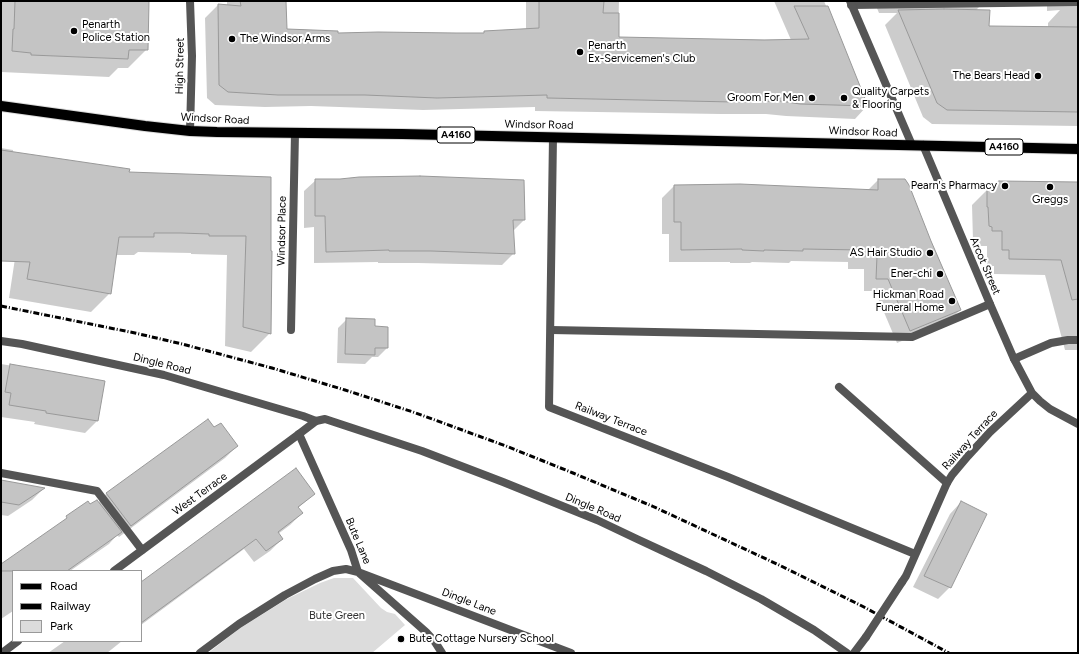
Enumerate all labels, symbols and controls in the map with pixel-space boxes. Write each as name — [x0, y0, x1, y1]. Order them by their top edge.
place label: Penarth Police Station — [82, 18, 150, 44]
marker: Penarth Police Station — [69, 26, 79, 36]
place label: The Windsor Arms — [240, 32, 330, 46]
marker: The Windsor Arms — [227, 34, 237, 44]
street label: High Street — [173, 37, 187, 95]
place label: Penarth Ex-Servicemen's Club — [588, 39, 696, 65]
marker: Penarth Ex-Servicemen's Club — [575, 47, 585, 57]
place label: The Bears Head — [953, 69, 1030, 83]
marker: The Bears Head — [1033, 71, 1043, 81]
place label: Quality Carpets & Flooring — [852, 85, 929, 111]
place label: Groom For Men — [727, 91, 804, 105]
marker: Groom For Men — [807, 93, 817, 103]
marker: Quality Carpets & Flooring — [839, 93, 849, 103]
street label: Windsor Road — [180, 111, 250, 127]
street label: Windsor Road — [504, 118, 574, 132]
street label: Windsor Road — [828, 124, 898, 140]
road number: A4160 — [437, 127, 475, 143]
road number: A4160 — [985, 139, 1023, 155]
place label: Pearn's Pharmacy — [911, 179, 997, 193]
marker: Pearn's Pharmacy — [1000, 181, 1010, 191]
marker: Greggs — [1045, 182, 1055, 192]
place label: Greggs — [1032, 193, 1068, 207]
street label: Windsor Place — [275, 196, 289, 266]
street label: Arcot Street — [967, 235, 1003, 297]
place label: AS Hair Studio — [850, 246, 922, 260]
marker: AS Hair Studio — [925, 248, 935, 258]
place label: Ener-chi — [890, 267, 932, 281]
marker: Ener-chi — [935, 269, 945, 279]
place label: Hickman Road Funeral Home — [873, 288, 944, 314]
marker: Hickman Road Funeral Home — [947, 296, 957, 306]
street label: Dingle Road — [132, 350, 192, 378]
street label: Railway Terrace — [573, 399, 649, 439]
street label: Railway Terrace — [940, 407, 1000, 473]
street label: West Terrace — [170, 470, 230, 518]
street label: Dingle Road — [563, 490, 623, 526]
street label: Bute Lane — [342, 516, 374, 566]
legend — [12, 570, 142, 642]
text: Road — [50, 579, 78, 593]
street label: Dingle Lane — [440, 586, 498, 618]
text: Railway — [50, 599, 91, 613]
park label: Bute Green — [309, 609, 365, 623]
text: Park — [50, 619, 73, 633]
place label: Bute Cottage Nursery School — [409, 632, 554, 646]
marker: Bute Cottage Nursery School — [396, 634, 406, 644]

